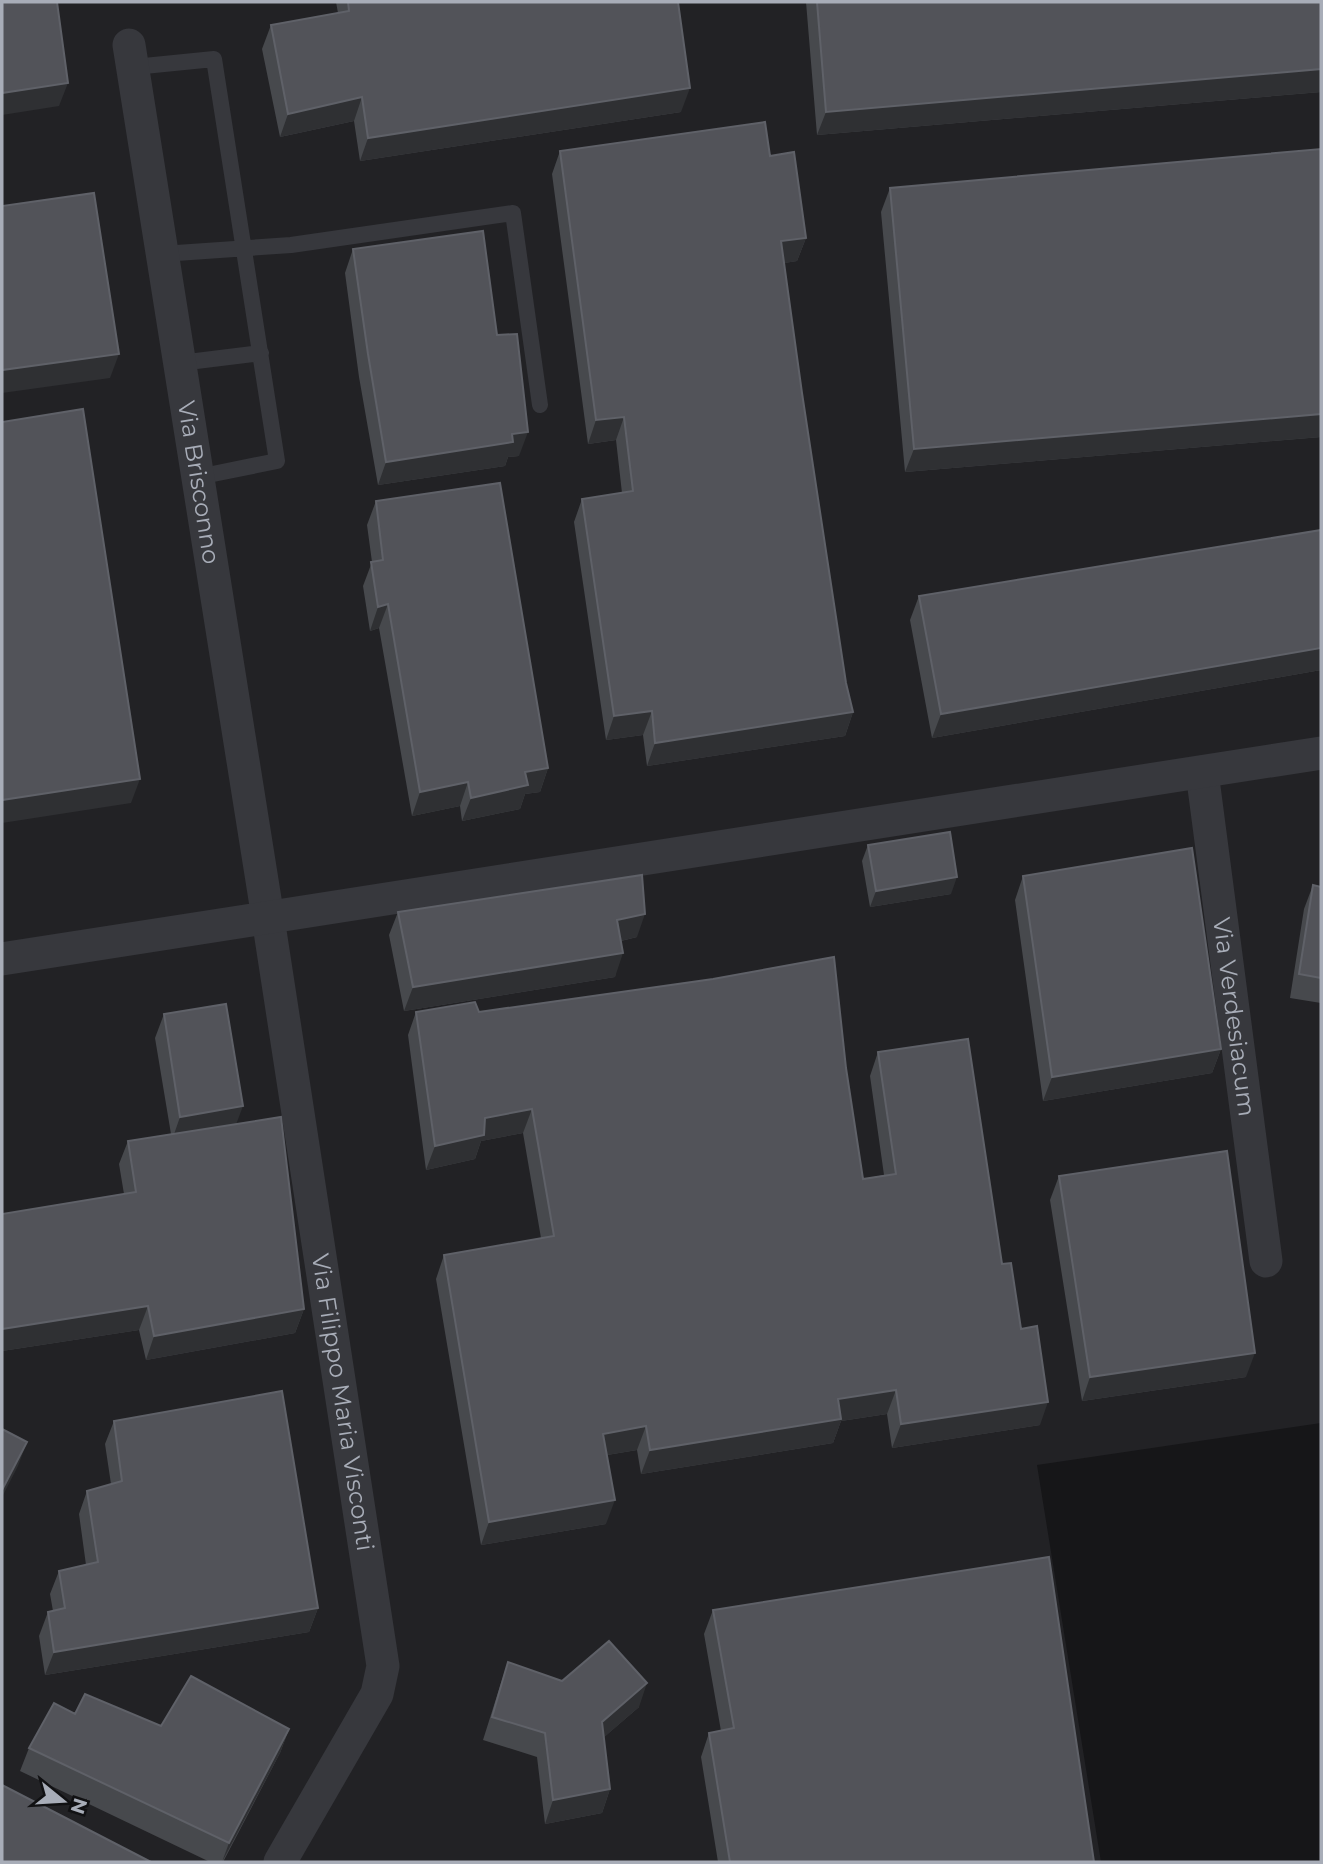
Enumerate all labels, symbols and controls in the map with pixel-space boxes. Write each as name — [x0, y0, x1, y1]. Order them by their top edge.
street label: Via Brisconno — [172, 399, 226, 566]
street label: Via Verdesiacum — [1207, 915, 1262, 1118]
street label: Via Filippo Maria Visconti — [306, 1251, 380, 1553]
north arrow — [28, 1766, 98, 1836]
text: N — [65, 1795, 92, 1817]

